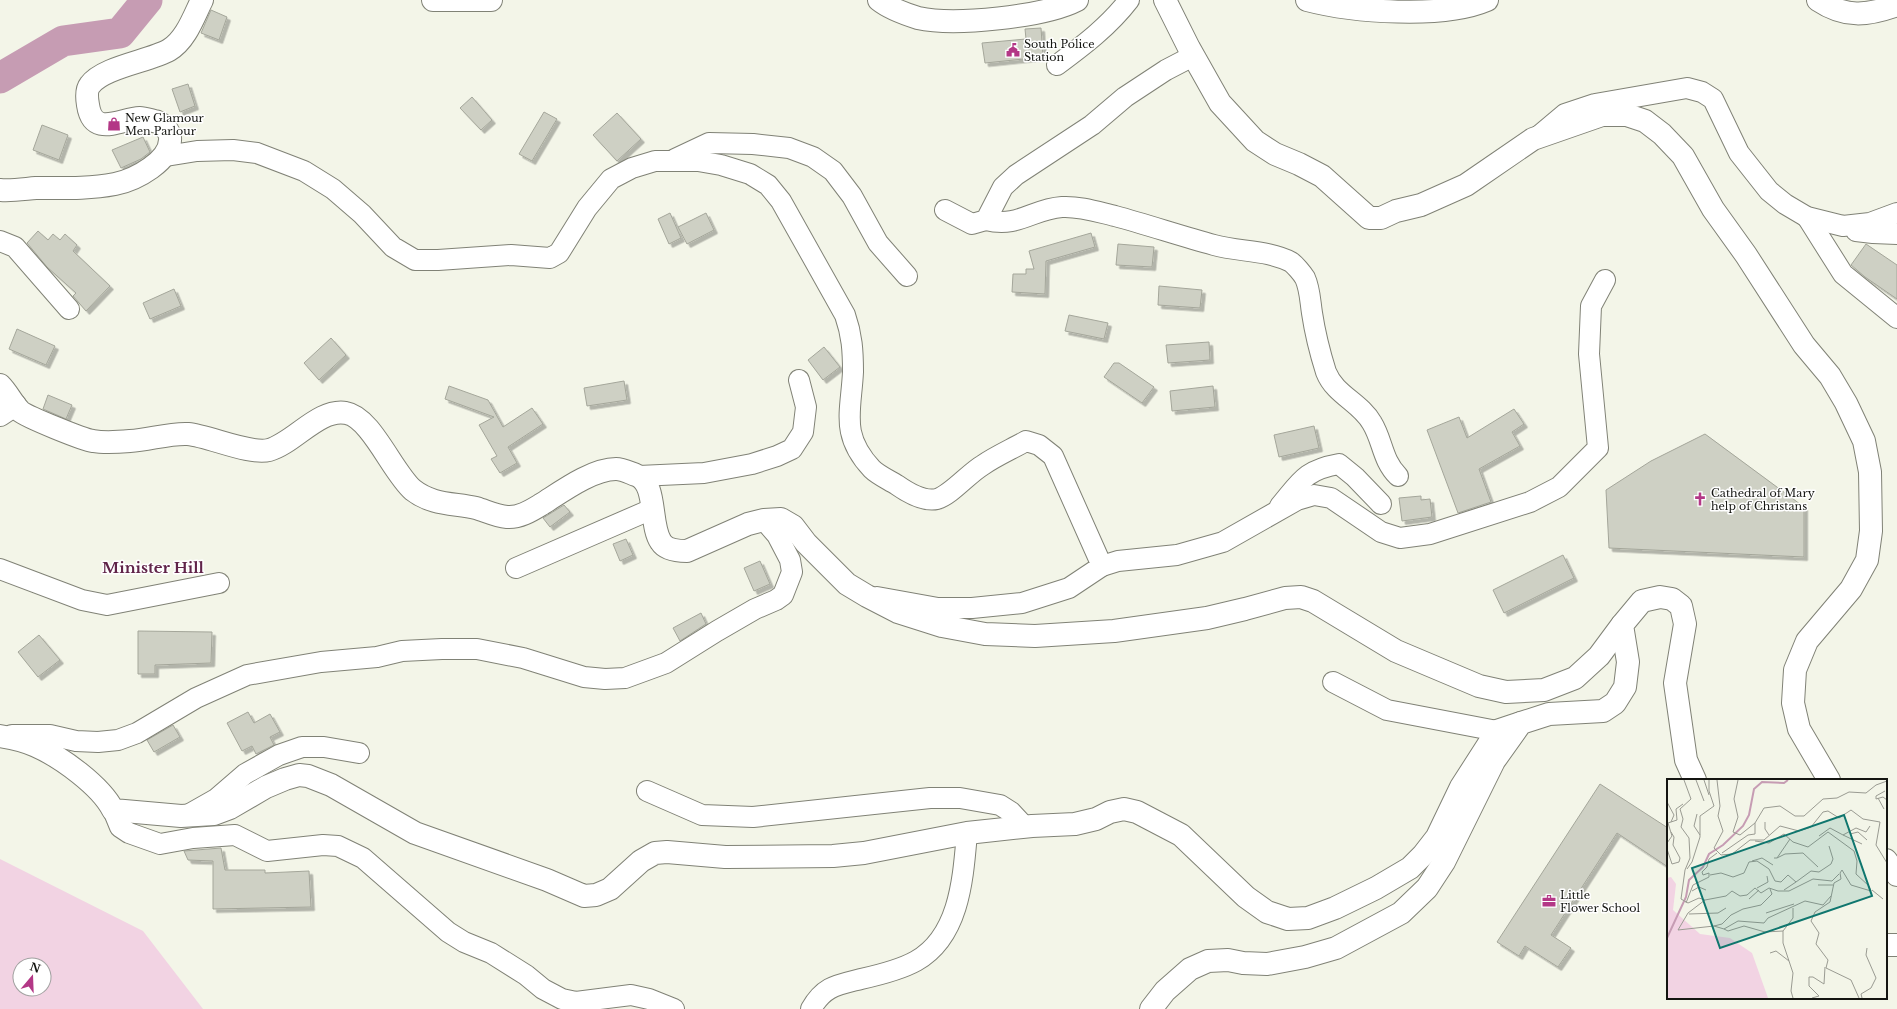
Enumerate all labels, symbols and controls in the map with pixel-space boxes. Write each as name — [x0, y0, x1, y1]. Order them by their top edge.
place label: South Police Station — [1024, 37, 1095, 64]
public building icon: South Police Station — [1005, 42, 1021, 58]
place label: New Glamour Men Parlour — [125, 111, 205, 138]
shop icon: New Glamour Men Parlour — [106, 116, 122, 132]
place label: Cathedral of Mary help of Christans — [1711, 486, 1815, 513]
church icon: Cathedral of Mary help of Christans — [1692, 491, 1708, 507]
district label: Minister Hill — [102, 558, 205, 577]
inset map — [1667, 779, 1887, 999]
place label: Little Flower School — [1560, 888, 1640, 915]
office icon: Little Flower School — [1541, 893, 1557, 909]
north arrow — [12, 957, 52, 997]
text: N — [28, 959, 43, 976]

